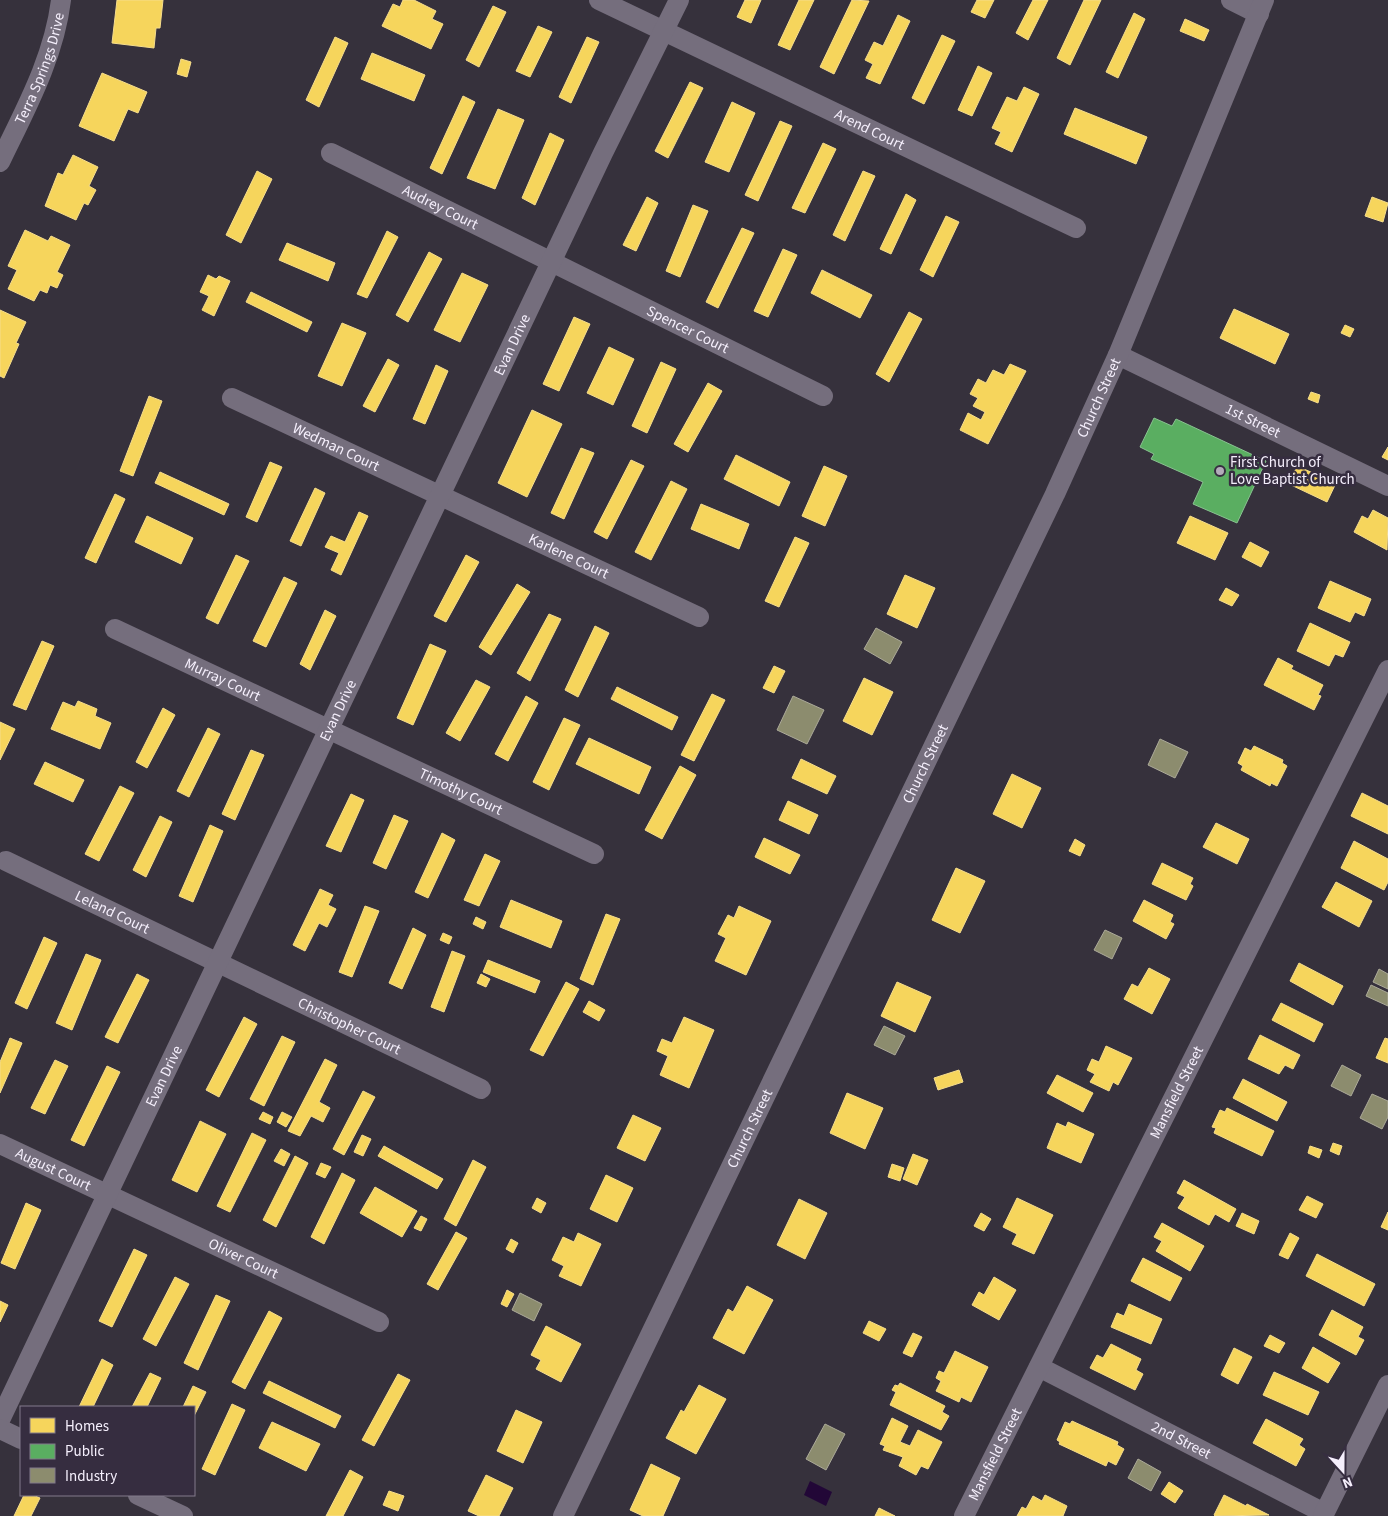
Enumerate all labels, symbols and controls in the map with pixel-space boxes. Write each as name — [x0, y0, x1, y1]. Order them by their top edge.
street label: Terra Springs Drive — [10, 11, 70, 128]
street label: Arend Court — [831, 104, 908, 156]
street label: Audrey Court — [399, 180, 482, 235]
street label: Spencer Court — [643, 300, 732, 359]
street label: Evan Drive — [489, 311, 536, 379]
street label: Church Street — [1072, 355, 1126, 441]
street label: 1st Street — [1222, 399, 1284, 443]
street label: Wedman Court — [289, 418, 383, 477]
place label: First Church of Love Baptist Church — [1230, 452, 1355, 490]
marker: First Church of Love Baptist Church — [1214, 465, 1226, 477]
street label: Karlene Court — [525, 529, 612, 584]
street label: Murray Court — [181, 653, 264, 707]
street label: Evan Drive — [315, 676, 362, 745]
street label: Church Street — [898, 721, 954, 807]
street label: Timothy Court — [415, 763, 506, 821]
street label: Leland Court — [71, 886, 153, 939]
street label: Christopher Court — [294, 993, 404, 1060]
street label: Evan Drive — [141, 1042, 188, 1110]
street label: Mansfield Street — [1145, 1042, 1209, 1142]
street label: Church Street — [722, 1086, 778, 1172]
street label: August Court — [12, 1143, 94, 1196]
street label: Oliver Court — [205, 1233, 282, 1284]
street label: Mansfield Street — [963, 1405, 1027, 1505]
legend — [20, 1406, 195, 1496]
text: Homes — [65, 1416, 109, 1437]
street label: 2nd Street — [1148, 1416, 1215, 1464]
text: Public — [65, 1441, 104, 1462]
north arrow — [1318, 1446, 1368, 1496]
text: Industry — [65, 1466, 117, 1487]
text: N — [1339, 1471, 1355, 1493]

